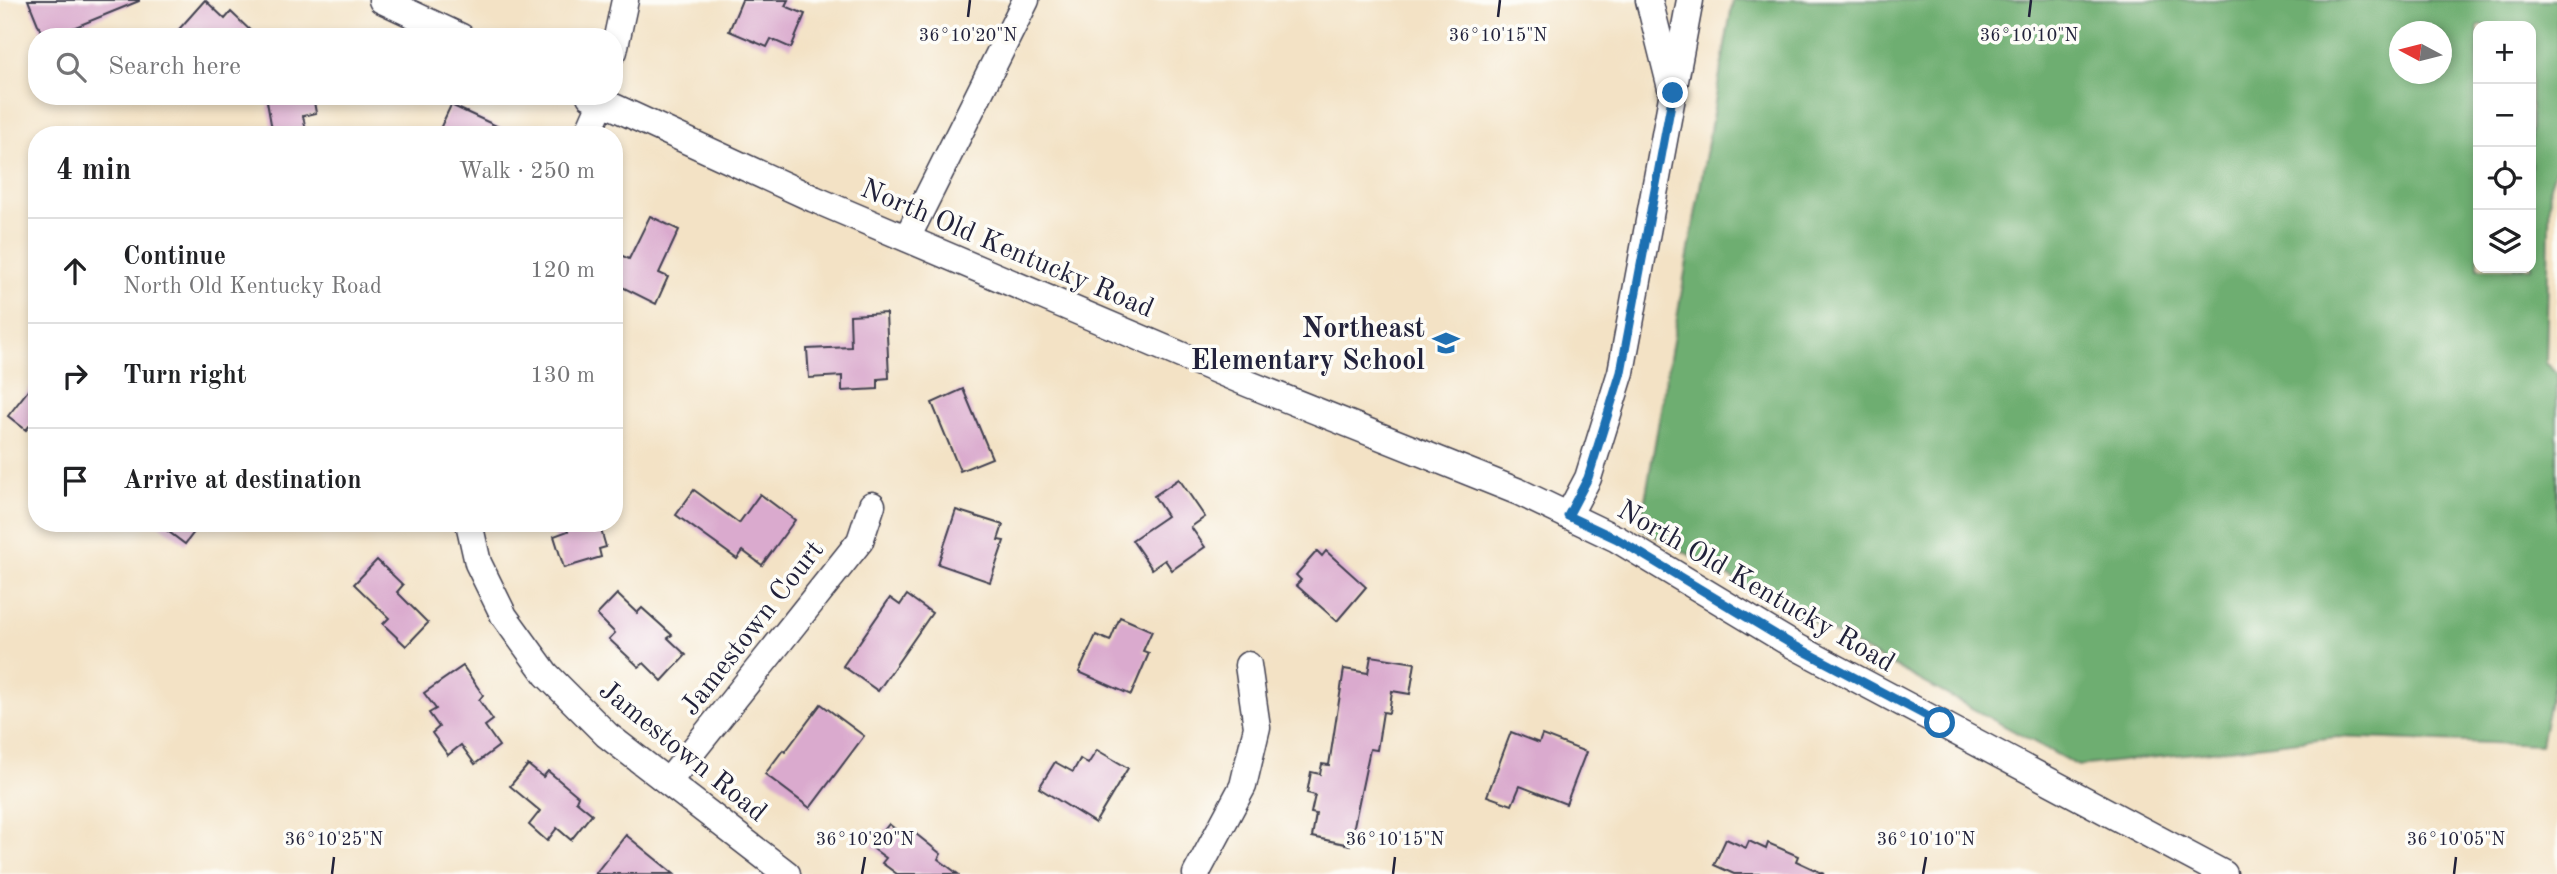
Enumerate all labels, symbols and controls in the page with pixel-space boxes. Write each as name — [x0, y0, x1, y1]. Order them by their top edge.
north arrow — [2389, 21, 2452, 84]
map controls — [2473, 21, 2536, 273]
button: + — [2473, 21, 2536, 84]
text: 36°10'20"N — [919, 27, 1017, 45]
text: 36°10'15"N — [1449, 27, 1547, 45]
text: 36°10'10"N — [1980, 27, 2078, 45]
search box — [28, 28, 623, 105]
icon: search — [52, 48, 90, 86]
text: Search here — [108, 54, 241, 80]
route end — [1657, 77, 1688, 108]
button: − — [2473, 84, 2536, 147]
button: locate — [2473, 147, 2536, 210]
text: 4 min — [56, 156, 131, 186]
text: Walk · 250 m — [459, 160, 595, 183]
street label: North Old Kentucky Road — [856, 175, 1157, 324]
button: layers — [2473, 210, 2536, 273]
text: Continue — [123, 244, 226, 270]
icon: ahead — [56, 252, 94, 290]
text: 120 m — [530, 259, 595, 282]
text: North Old Kentucky Road — [123, 275, 382, 298]
place label: Northeast Elementary School — [1191, 316, 1425, 376]
school or university icon: Northeast Elementary School — [1431, 328, 1461, 358]
icon: right — [56, 357, 94, 395]
text: Turn right — [123, 363, 246, 389]
text: 130 m — [530, 364, 595, 387]
icon: arrive — [56, 462, 94, 500]
text: Arrive at destination — [123, 468, 362, 494]
street label: North Old Kentucky Road — [1612, 497, 1899, 679]
street label: Jamestown Court — [677, 536, 830, 721]
street label: Jamestown Road — [593, 676, 771, 828]
route start — [1924, 707, 1955, 738]
text: 36°10'25"N — [285, 831, 383, 849]
text: 36°10'20"N — [816, 831, 914, 849]
text: 36°10'15"N — [1346, 831, 1444, 849]
text: 36°10'10"N — [1877, 831, 1975, 849]
text: 36°10'05"N — [2407, 831, 2505, 849]

